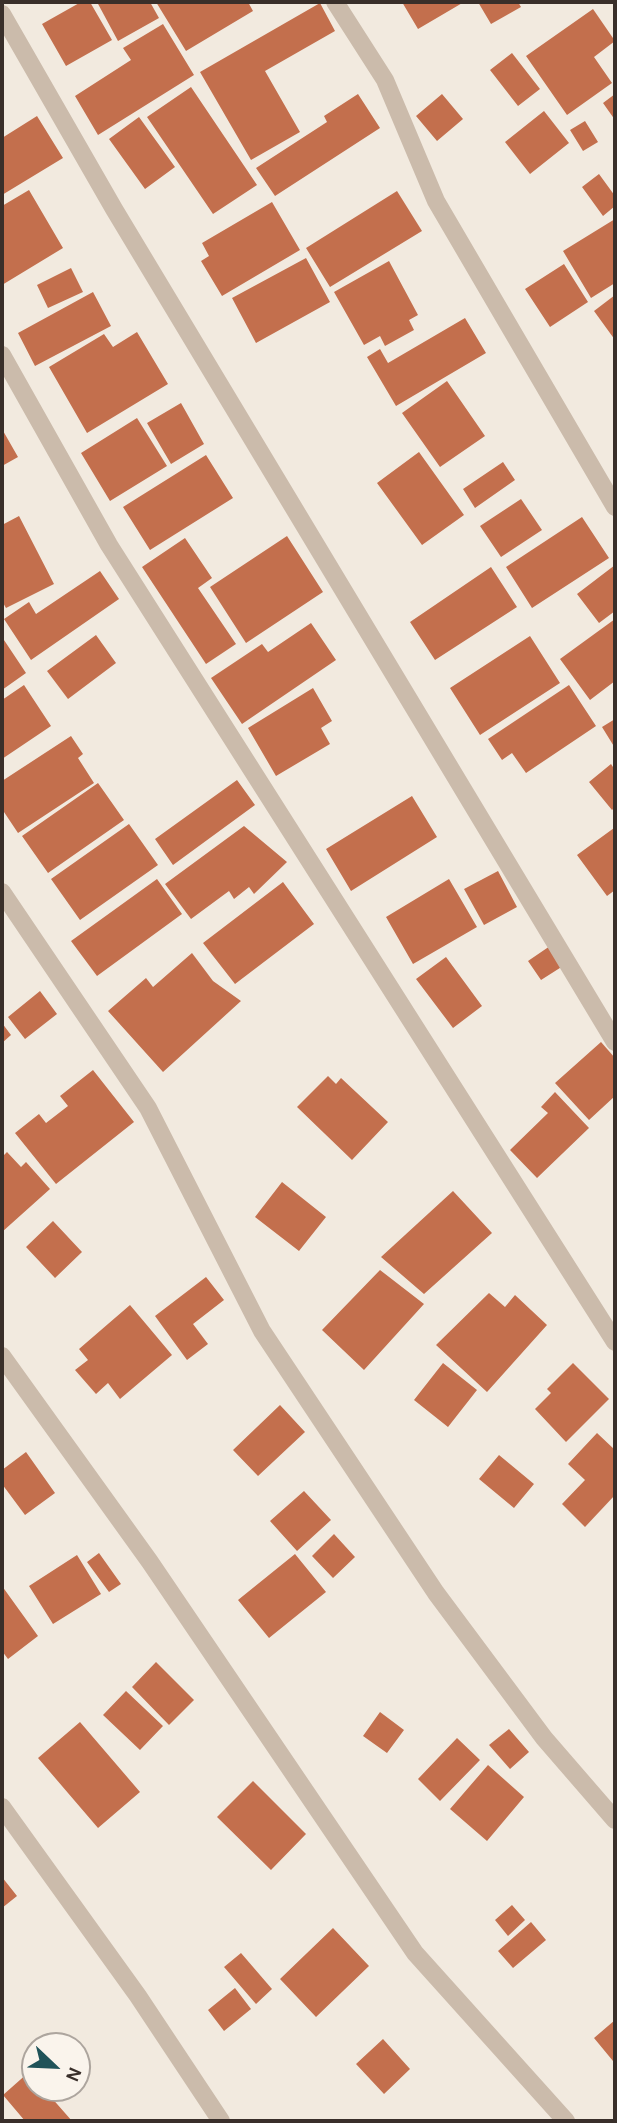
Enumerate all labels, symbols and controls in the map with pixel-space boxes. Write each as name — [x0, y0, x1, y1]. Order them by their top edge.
north arrow — [21, 2032, 91, 2102]
text: N — [61, 2064, 86, 2085]

